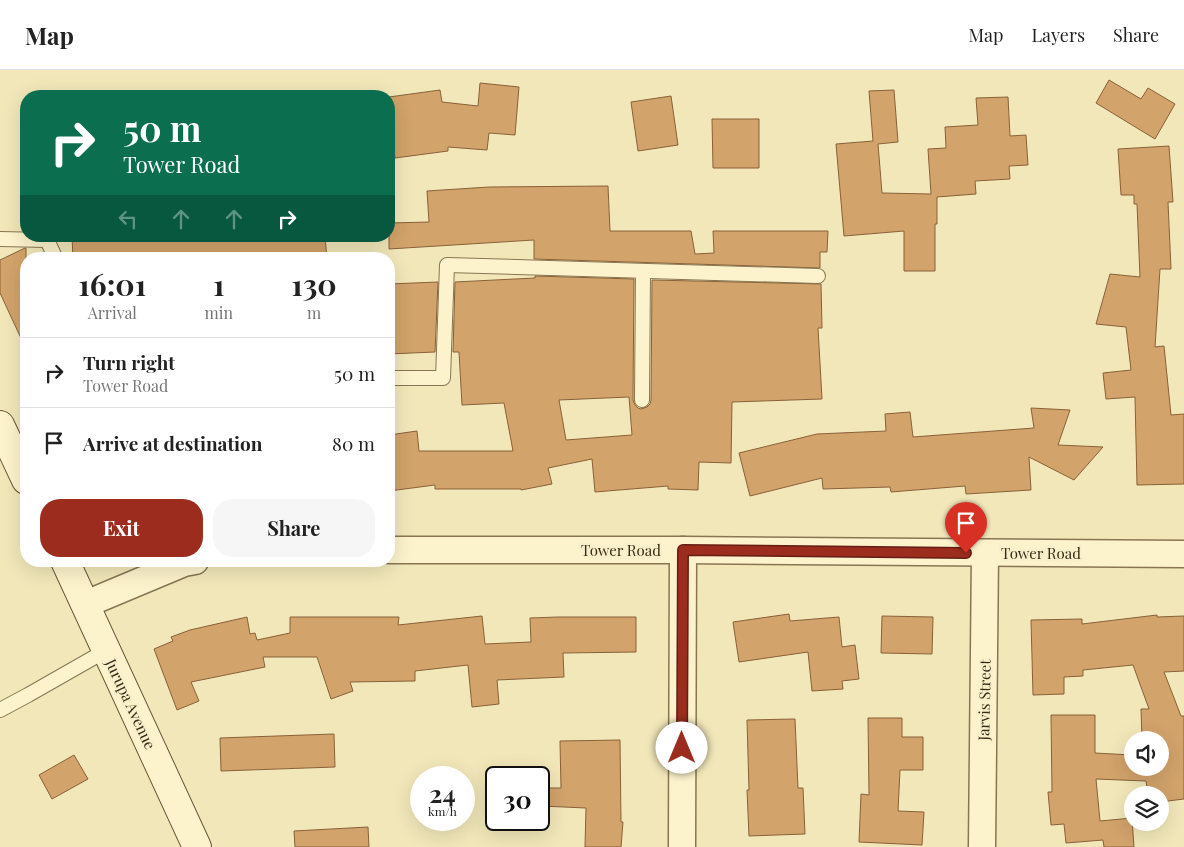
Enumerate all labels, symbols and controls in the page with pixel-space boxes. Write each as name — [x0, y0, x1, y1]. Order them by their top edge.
text: Map — [25, 19, 74, 51]
text: Map — [968, 23, 1003, 47]
text: Layers — [1031, 23, 1085, 47]
text: Share — [1113, 23, 1159, 47]
text: 50 m — [123, 104, 201, 151]
icon: right — [40, 110, 105, 175]
text: Tower Road — [123, 149, 240, 179]
icon: left — [114, 205, 142, 233]
icon: ahead — [167, 205, 195, 233]
icon: ahead — [220, 205, 248, 233]
icon: right — [273, 205, 301, 233]
text: 16:01 — [78, 264, 146, 304]
text: 1 — [213, 264, 225, 304]
text: 130 — [291, 264, 337, 304]
text: Arrival — [88, 302, 137, 323]
text: min — [205, 302, 233, 323]
text: m — [307, 302, 321, 323]
text: Turn right — [83, 349, 175, 375]
icon: right — [40, 359, 68, 387]
text: 50 m — [334, 360, 375, 386]
text: Tower Road — [83, 375, 168, 396]
icon: arrive — [40, 429, 68, 457]
text: Arrive at destination — [83, 430, 263, 456]
text: 80 m — [332, 430, 375, 456]
button: Exit — [40, 499, 203, 557]
button: Share — [213, 499, 375, 557]
pin — [945, 502, 987, 553]
icon: arrive — [952, 509, 980, 537]
street label: Tower Road — [581, 540, 661, 560]
street label: Tower Road — [1001, 543, 1081, 563]
street label: Jurupa Avenue — [101, 655, 161, 752]
street label: Jarvis Street — [973, 659, 995, 742]
position arrow — [655, 721, 707, 773]
map controls — [1124, 731, 1169, 831]
button: sound — [1124, 731, 1169, 776]
speed limit sign: 30 — [485, 766, 550, 831]
text: 24 — [429, 776, 456, 809]
button: layers — [1124, 786, 1169, 831]
text: km/h — [428, 803, 457, 819]

